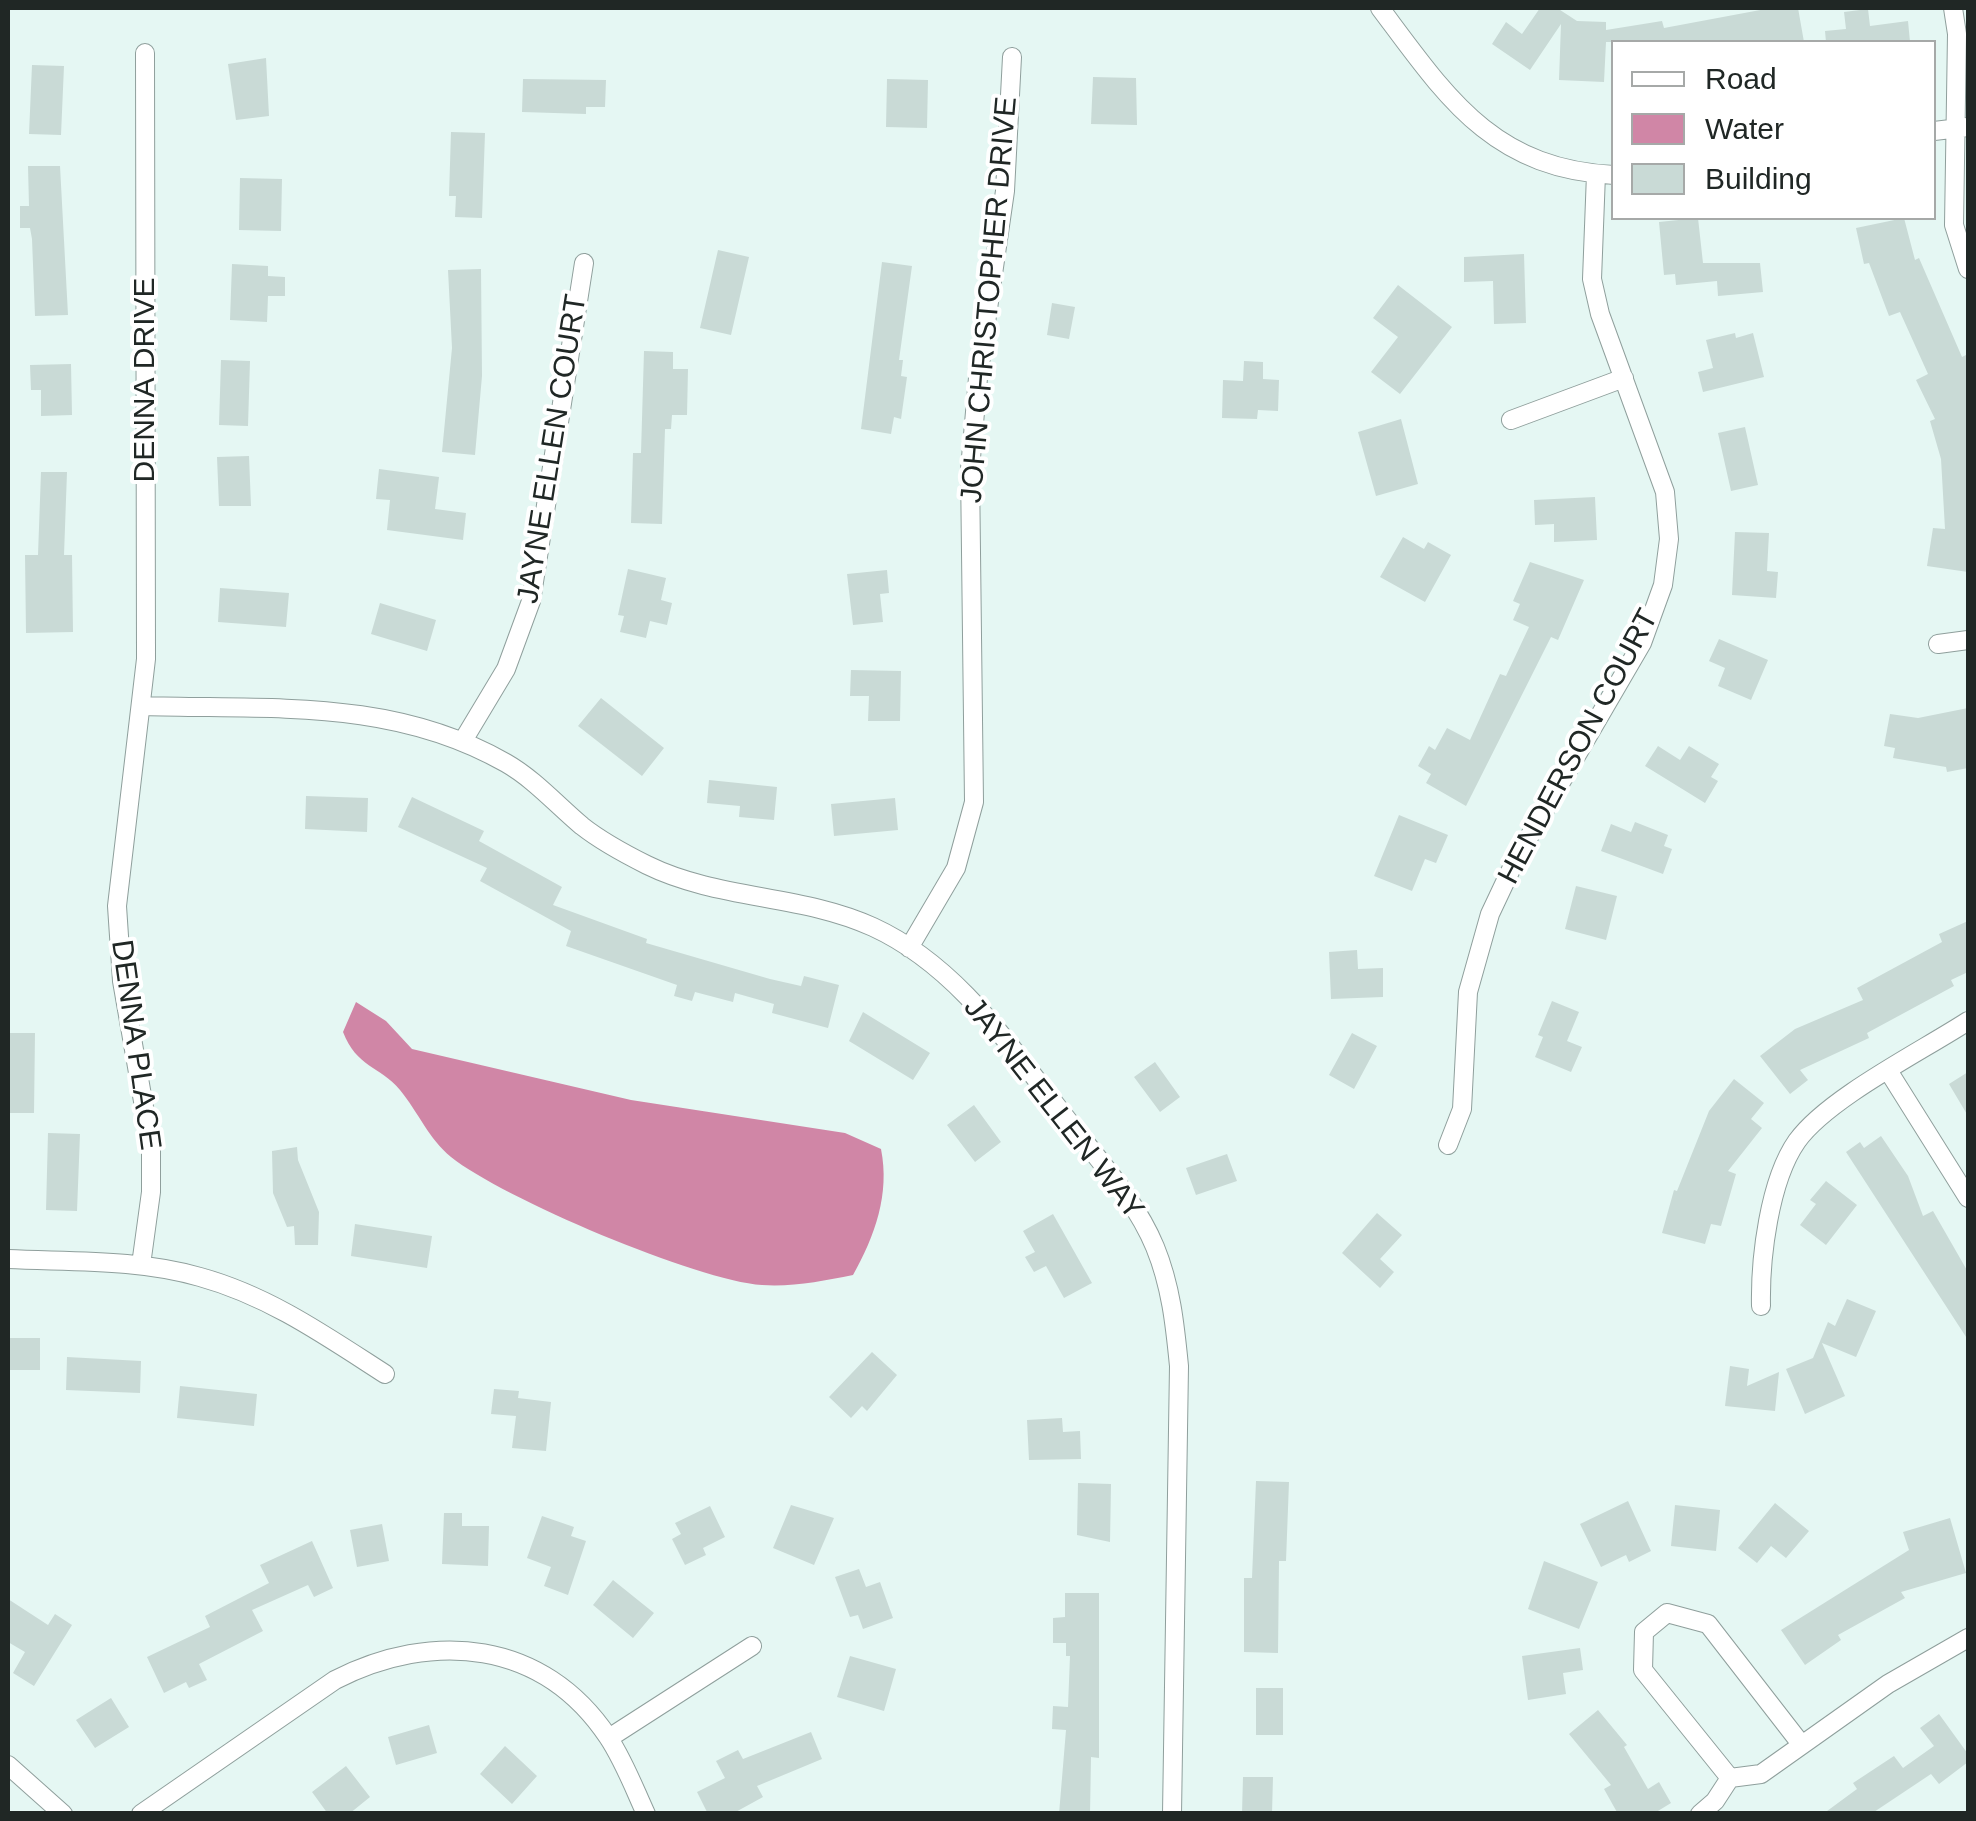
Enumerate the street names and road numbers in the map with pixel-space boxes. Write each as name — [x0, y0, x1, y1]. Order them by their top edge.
street label: JOHN CHRISTOPHER DRIVE — [954, 95, 1026, 505]
street label: DENNA DRIVE — [128, 277, 164, 483]
street label: JAYNE ELLEN COURT — [511, 292, 595, 606]
street label: HENDERSON COURT — [1491, 603, 1667, 891]
street label: DENNA PLACE — [102, 938, 168, 1152]
street label: JAYNE ELLEN WAY — [955, 991, 1151, 1227]

